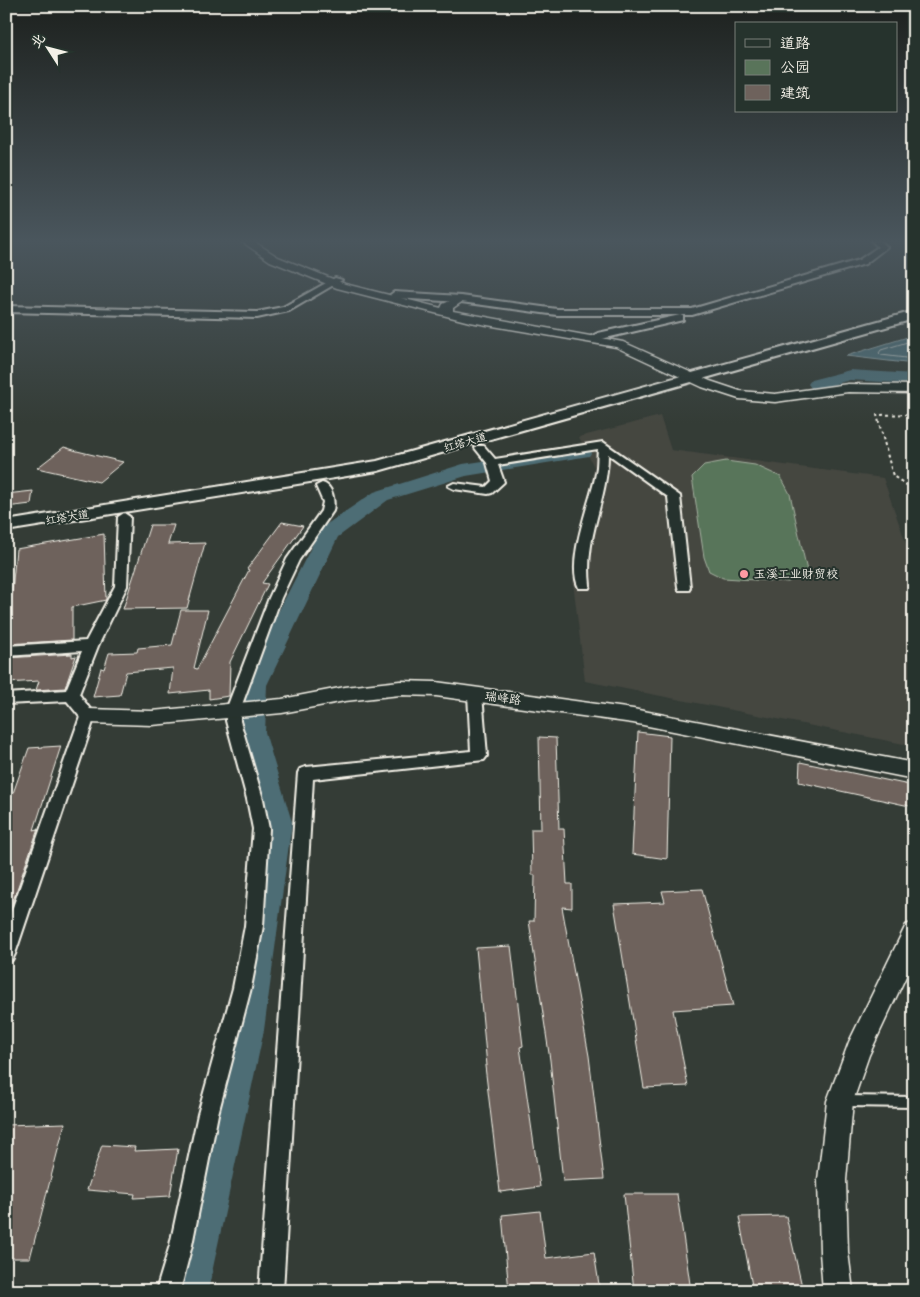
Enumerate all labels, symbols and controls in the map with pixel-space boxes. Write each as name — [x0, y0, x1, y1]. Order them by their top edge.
north arrow — [22, 22, 72, 72]
legend — [735, 22, 898, 112]
text: 北 — [24, 28, 50, 52]
text: 道路 — [780, 30, 810, 53]
text: 公园 — [780, 54, 810, 77]
text: 建筑 — [780, 80, 810, 103]
street label: 红塔大道 — [441, 427, 488, 456]
street label: 红塔大道 — [44, 505, 90, 528]
place label: 玉溪工业财贸校 — [754, 564, 838, 582]
marker: 玉溪工业财贸校 — [738, 568, 750, 580]
street label: 瑞峰路 — [484, 686, 522, 708]

